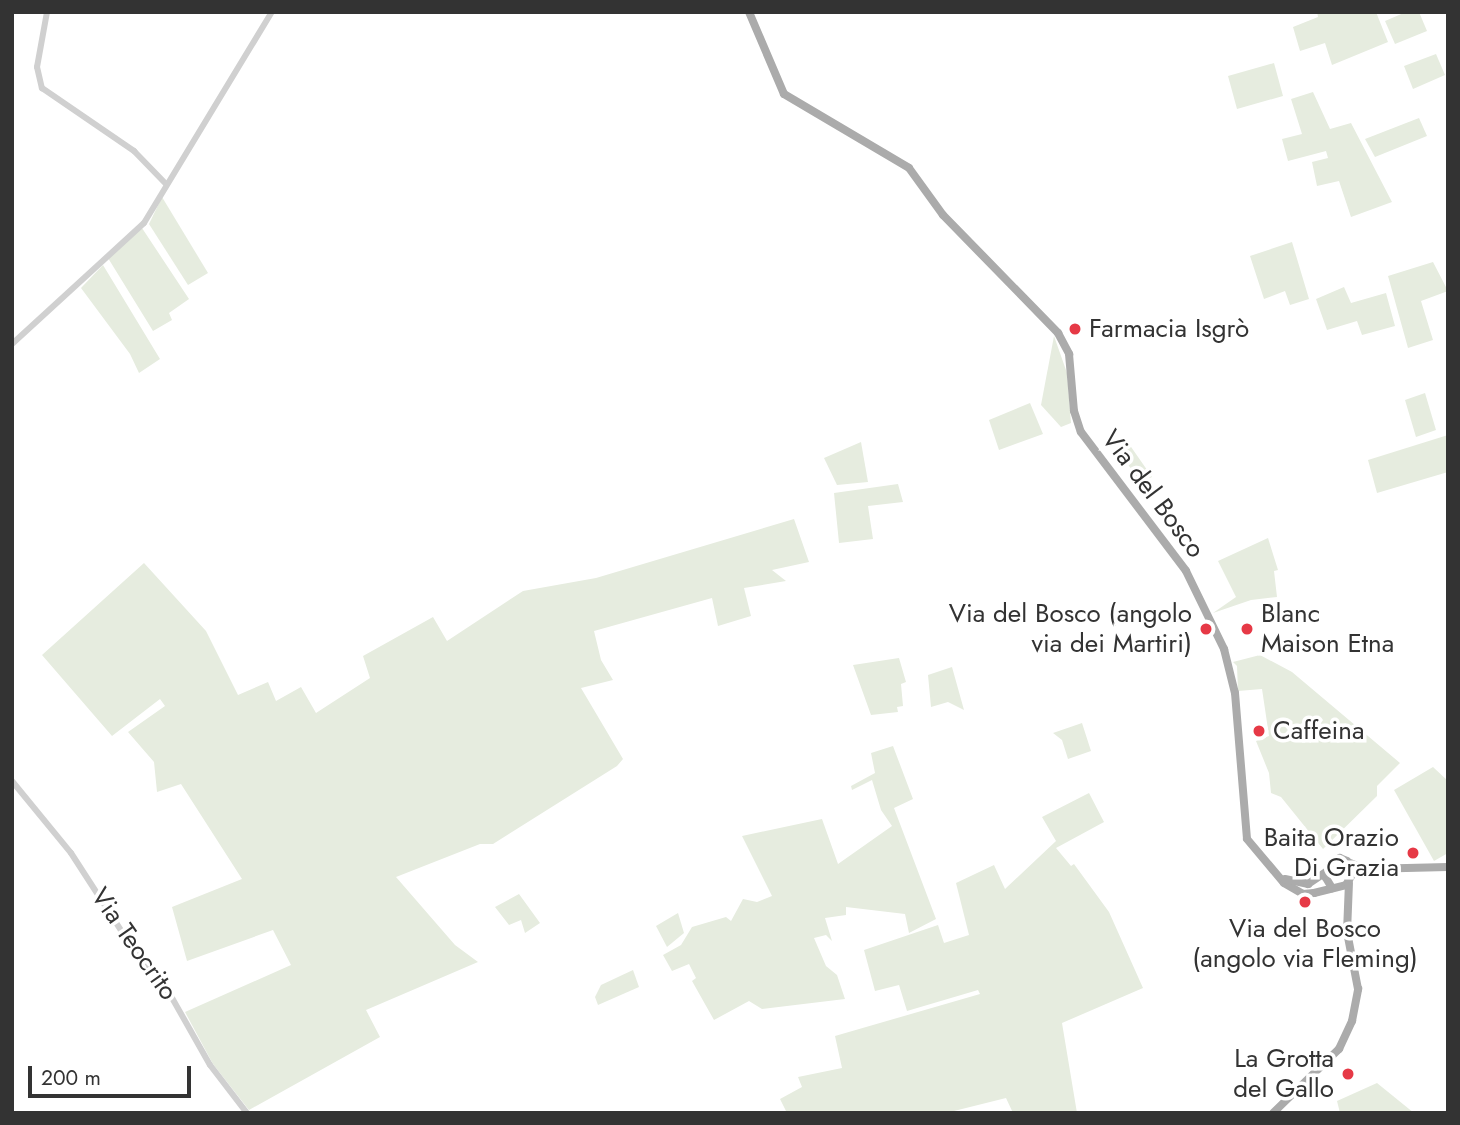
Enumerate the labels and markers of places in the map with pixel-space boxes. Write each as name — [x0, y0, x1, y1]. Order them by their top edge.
place label: Farmacia Isgrò — [1089, 313, 1249, 345]
marker: Farmacia Isgrò — [1067, 321, 1083, 337]
place label: Via del Bosco (angolo via dei Martiri) — [949, 598, 1192, 660]
place label: Blanc Maison Etna — [1261, 598, 1394, 660]
marker: Via del Bosco (angolo via dei Martiri) — [1198, 621, 1214, 637]
marker: Blanc Maison Etna — [1239, 621, 1255, 637]
place label: Caffeina — [1273, 715, 1364, 747]
marker: Caffeina — [1251, 723, 1267, 739]
place label: Baita Orazio Di Grazia — [1264, 822, 1399, 884]
marker: Baita Orazio Di Grazia — [1405, 845, 1421, 861]
marker: Via del Bosco (angolo via Fleming) — [1297, 894, 1313, 910]
place label: Via del Bosco (angolo via Fleming) — [1192, 913, 1418, 974]
place label: La Grotta del Gallo — [1233, 1043, 1334, 1104]
marker: La Grotta del Gallo — [1340, 1066, 1356, 1082]

